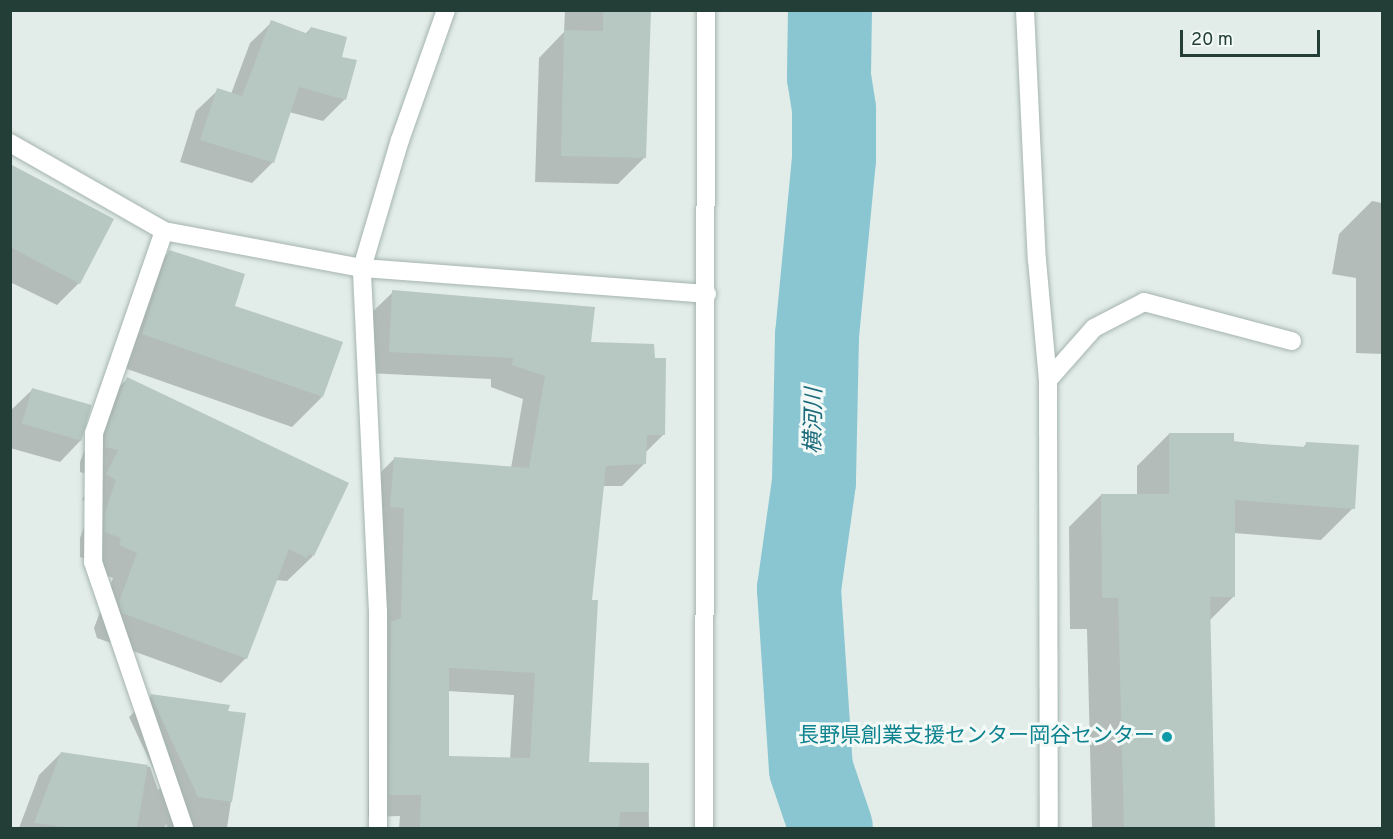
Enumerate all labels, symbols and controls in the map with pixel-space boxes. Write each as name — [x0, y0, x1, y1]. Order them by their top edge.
scale bar — [1183, 18, 1322, 56]
text: 20 m — [1191, 29, 1233, 52]
water label: 横河川 — [801, 388, 829, 454]
place label: 長野県創業支援センター岡谷センター — [798, 724, 1155, 750]
marker: 長野県創業支援センター岡谷センター — [1160, 730, 1174, 744]

